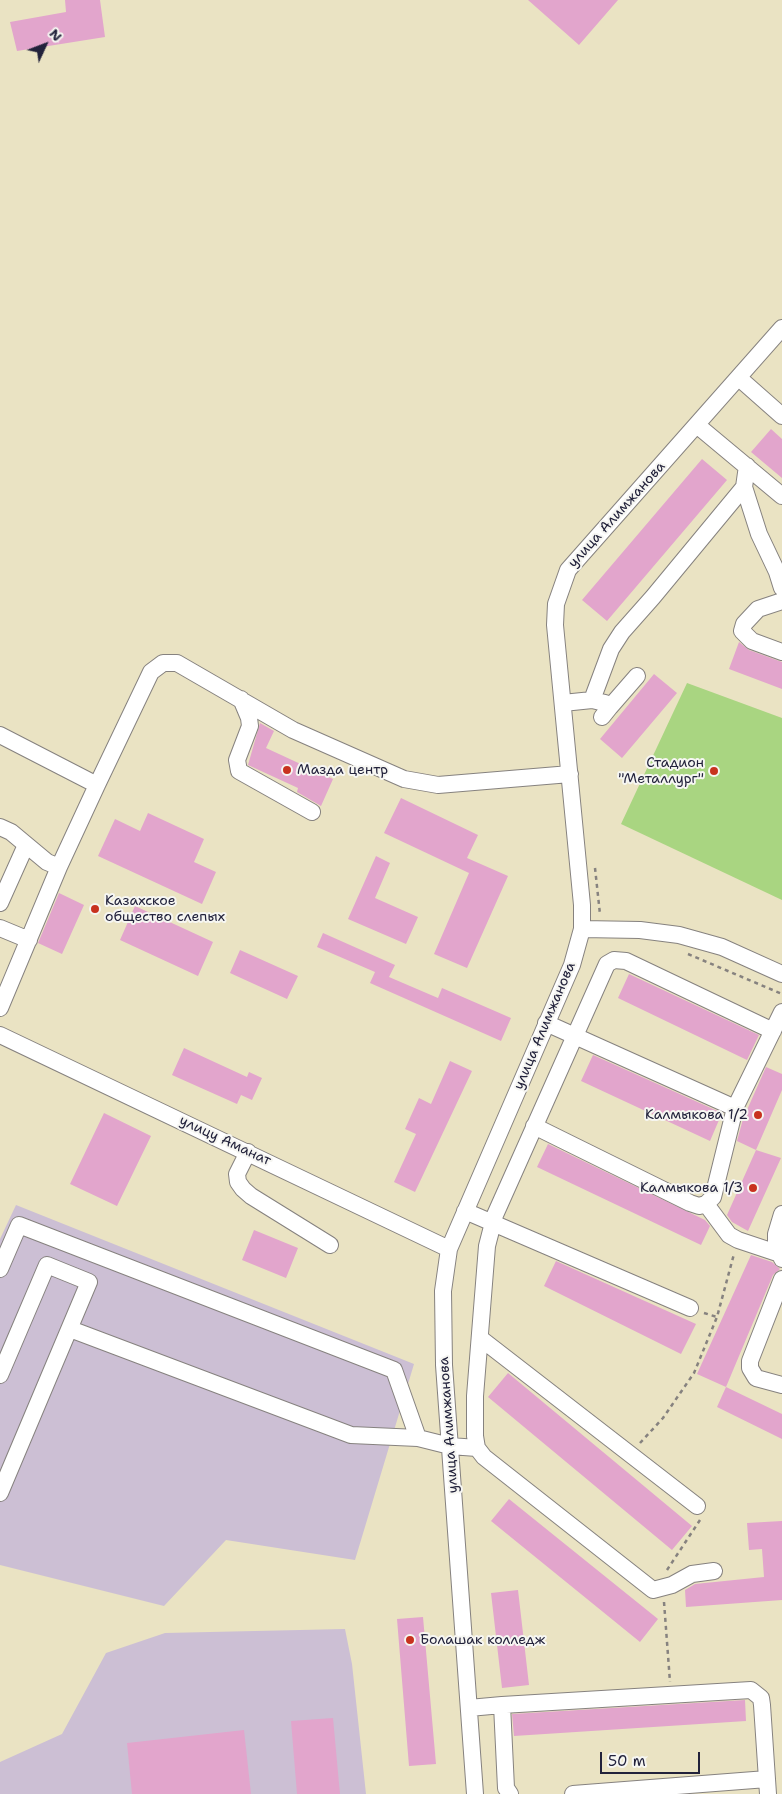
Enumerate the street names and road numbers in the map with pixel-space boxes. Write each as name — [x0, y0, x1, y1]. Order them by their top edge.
street label: улица Алимжанова — [565, 459, 669, 571]
street label: улица Алимжанова — [511, 960, 579, 1092]
street label: улицу Аманат — [176, 1112, 274, 1170]
street label: улица Алимжанова — [436, 1356, 462, 1494]

